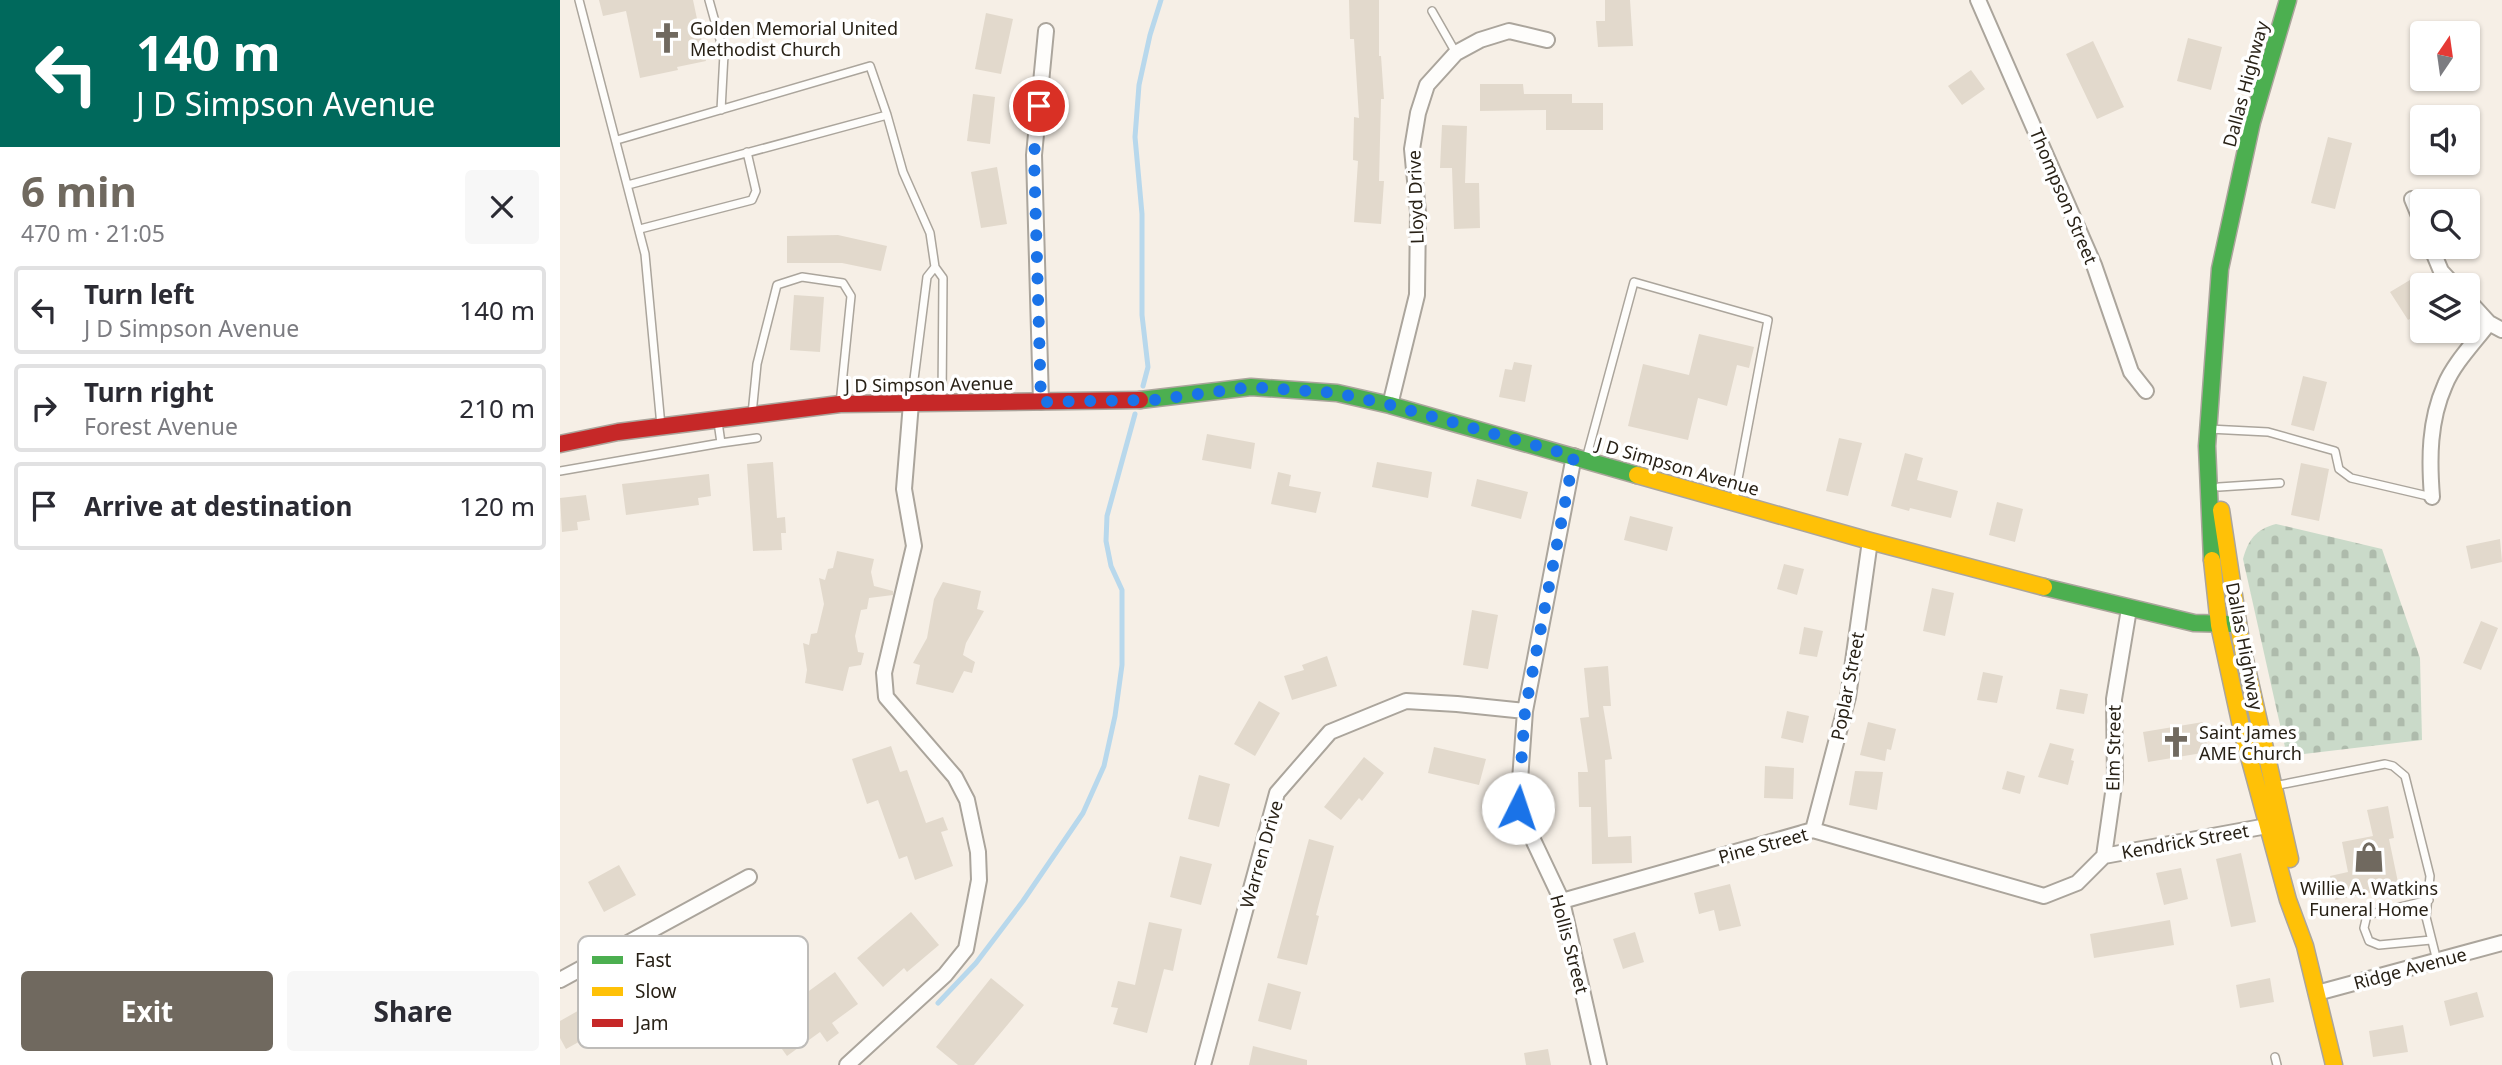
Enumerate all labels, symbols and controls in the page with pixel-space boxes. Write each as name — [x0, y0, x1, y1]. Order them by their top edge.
place label: Golden Memorial United Methodist Church — [690, 16, 898, 61]
street label: Dallas Highway — [2217, 18, 2274, 150]
text: 140 m — [136, 19, 281, 85]
church icon: Golden Memorial United Methodist Church — [650, 21, 684, 55]
north arrow — [2410, 21, 2480, 91]
map controls — [2410, 21, 2480, 343]
icon: left — [21, 28, 112, 119]
pin — [1009, 76, 1069, 136]
text: J D Simpson Avenue — [136, 82, 435, 125]
icon: arrive — [1020, 87, 1058, 125]
button: sound — [2410, 105, 2480, 175]
street label: Thompson Street — [2025, 124, 2104, 268]
street label: Lloyd Drive — [1401, 150, 1429, 244]
text: 6 min — [21, 162, 137, 219]
button: close — [465, 170, 539, 244]
button: search — [2410, 189, 2480, 259]
text: 470 m · 21:05 — [21, 217, 165, 249]
button: layers — [2410, 273, 2480, 343]
text: Turn left — [84, 276, 195, 312]
icon: left — [25, 291, 63, 329]
text: 140 m — [459, 292, 535, 328]
text: J D Simpson Avenue — [84, 312, 299, 344]
street label: J D Simpson Avenue — [843, 371, 1013, 398]
text: Turn right — [84, 374, 214, 410]
icon: right — [25, 389, 63, 427]
text: 210 m — [459, 390, 535, 426]
text: Forest Avenue — [84, 410, 238, 442]
street label: J D Simpson Avenue — [1592, 431, 1762, 501]
icon: arrive — [25, 487, 63, 525]
text: Arrive at destination — [84, 488, 353, 524]
text: 120 m — [459, 488, 535, 524]
street label: Dallas Highway — [2221, 580, 2269, 713]
street label: Poplar Street — [1825, 629, 1869, 742]
street label: Elm Street — [2100, 704, 2126, 791]
place label: Saint James AME Church — [2199, 720, 2302, 765]
church icon: Saint James AME Church — [2159, 725, 2193, 759]
position arrow — [1481, 771, 1555, 845]
street label: Warren Drive — [1234, 797, 1288, 911]
street label: Kendrick Street — [2120, 818, 2251, 864]
street label: Pine Street — [1716, 821, 1811, 868]
shop icon: Willie A. Watkins Funeral Home — [2352, 840, 2386, 874]
place label: Willie A. Watkins Funeral Home — [2300, 876, 2438, 921]
street label: Hollis Street — [1545, 892, 1595, 997]
legend — [578, 936, 808, 1048]
street label: Ridge Avenue — [2351, 941, 2469, 995]
text: Fast — [635, 947, 672, 973]
button: Exit — [21, 971, 273, 1051]
button: Share — [287, 971, 539, 1051]
text: Slow — [635, 978, 676, 1004]
text: Jam — [633, 1010, 669, 1036]

